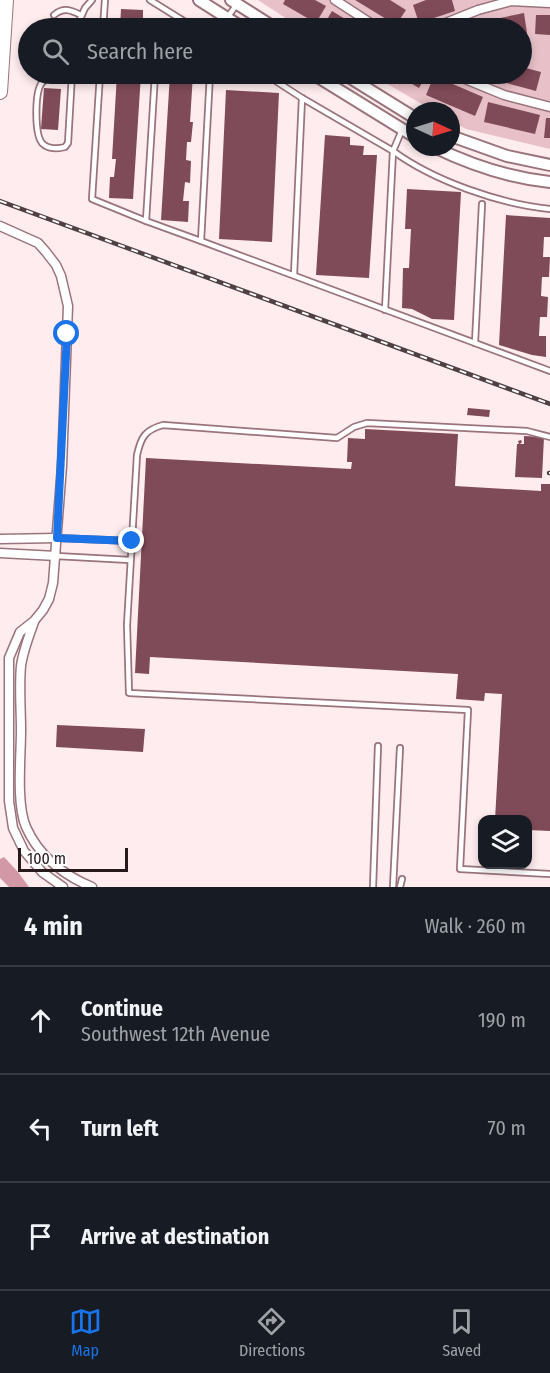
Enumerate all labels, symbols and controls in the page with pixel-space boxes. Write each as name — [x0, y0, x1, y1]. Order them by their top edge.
search box — [18, 18, 532, 84]
icon: search — [39, 35, 72, 68]
text: Search here — [87, 38, 193, 65]
north arrow — [406, 102, 460, 156]
route start — [53, 320, 79, 346]
route end — [118, 527, 144, 553]
map controls — [478, 815, 532, 869]
button: layers — [478, 815, 532, 869]
scale bar — [18, 845, 128, 872]
text: 100 m — [27, 849, 66, 868]
text: 4 min — [24, 911, 83, 942]
text: Walk · 260 m — [425, 914, 526, 938]
text: Continue — [81, 995, 163, 1022]
icon: ahead — [24, 1004, 57, 1037]
text: 190 m — [478, 1008, 526, 1032]
text: Southwest 12th Avenue — [81, 1022, 270, 1046]
icon: left — [24, 1112, 57, 1145]
text: Turn left — [81, 1115, 159, 1142]
text: 70 m — [488, 1116, 526, 1140]
icon: arrive — [24, 1220, 57, 1253]
text: Arrive at destination — [81, 1223, 269, 1250]
tab: Map — [69, 1305, 102, 1360]
tab: Directions — [239, 1305, 305, 1360]
tab: Saved — [442, 1305, 481, 1360]

